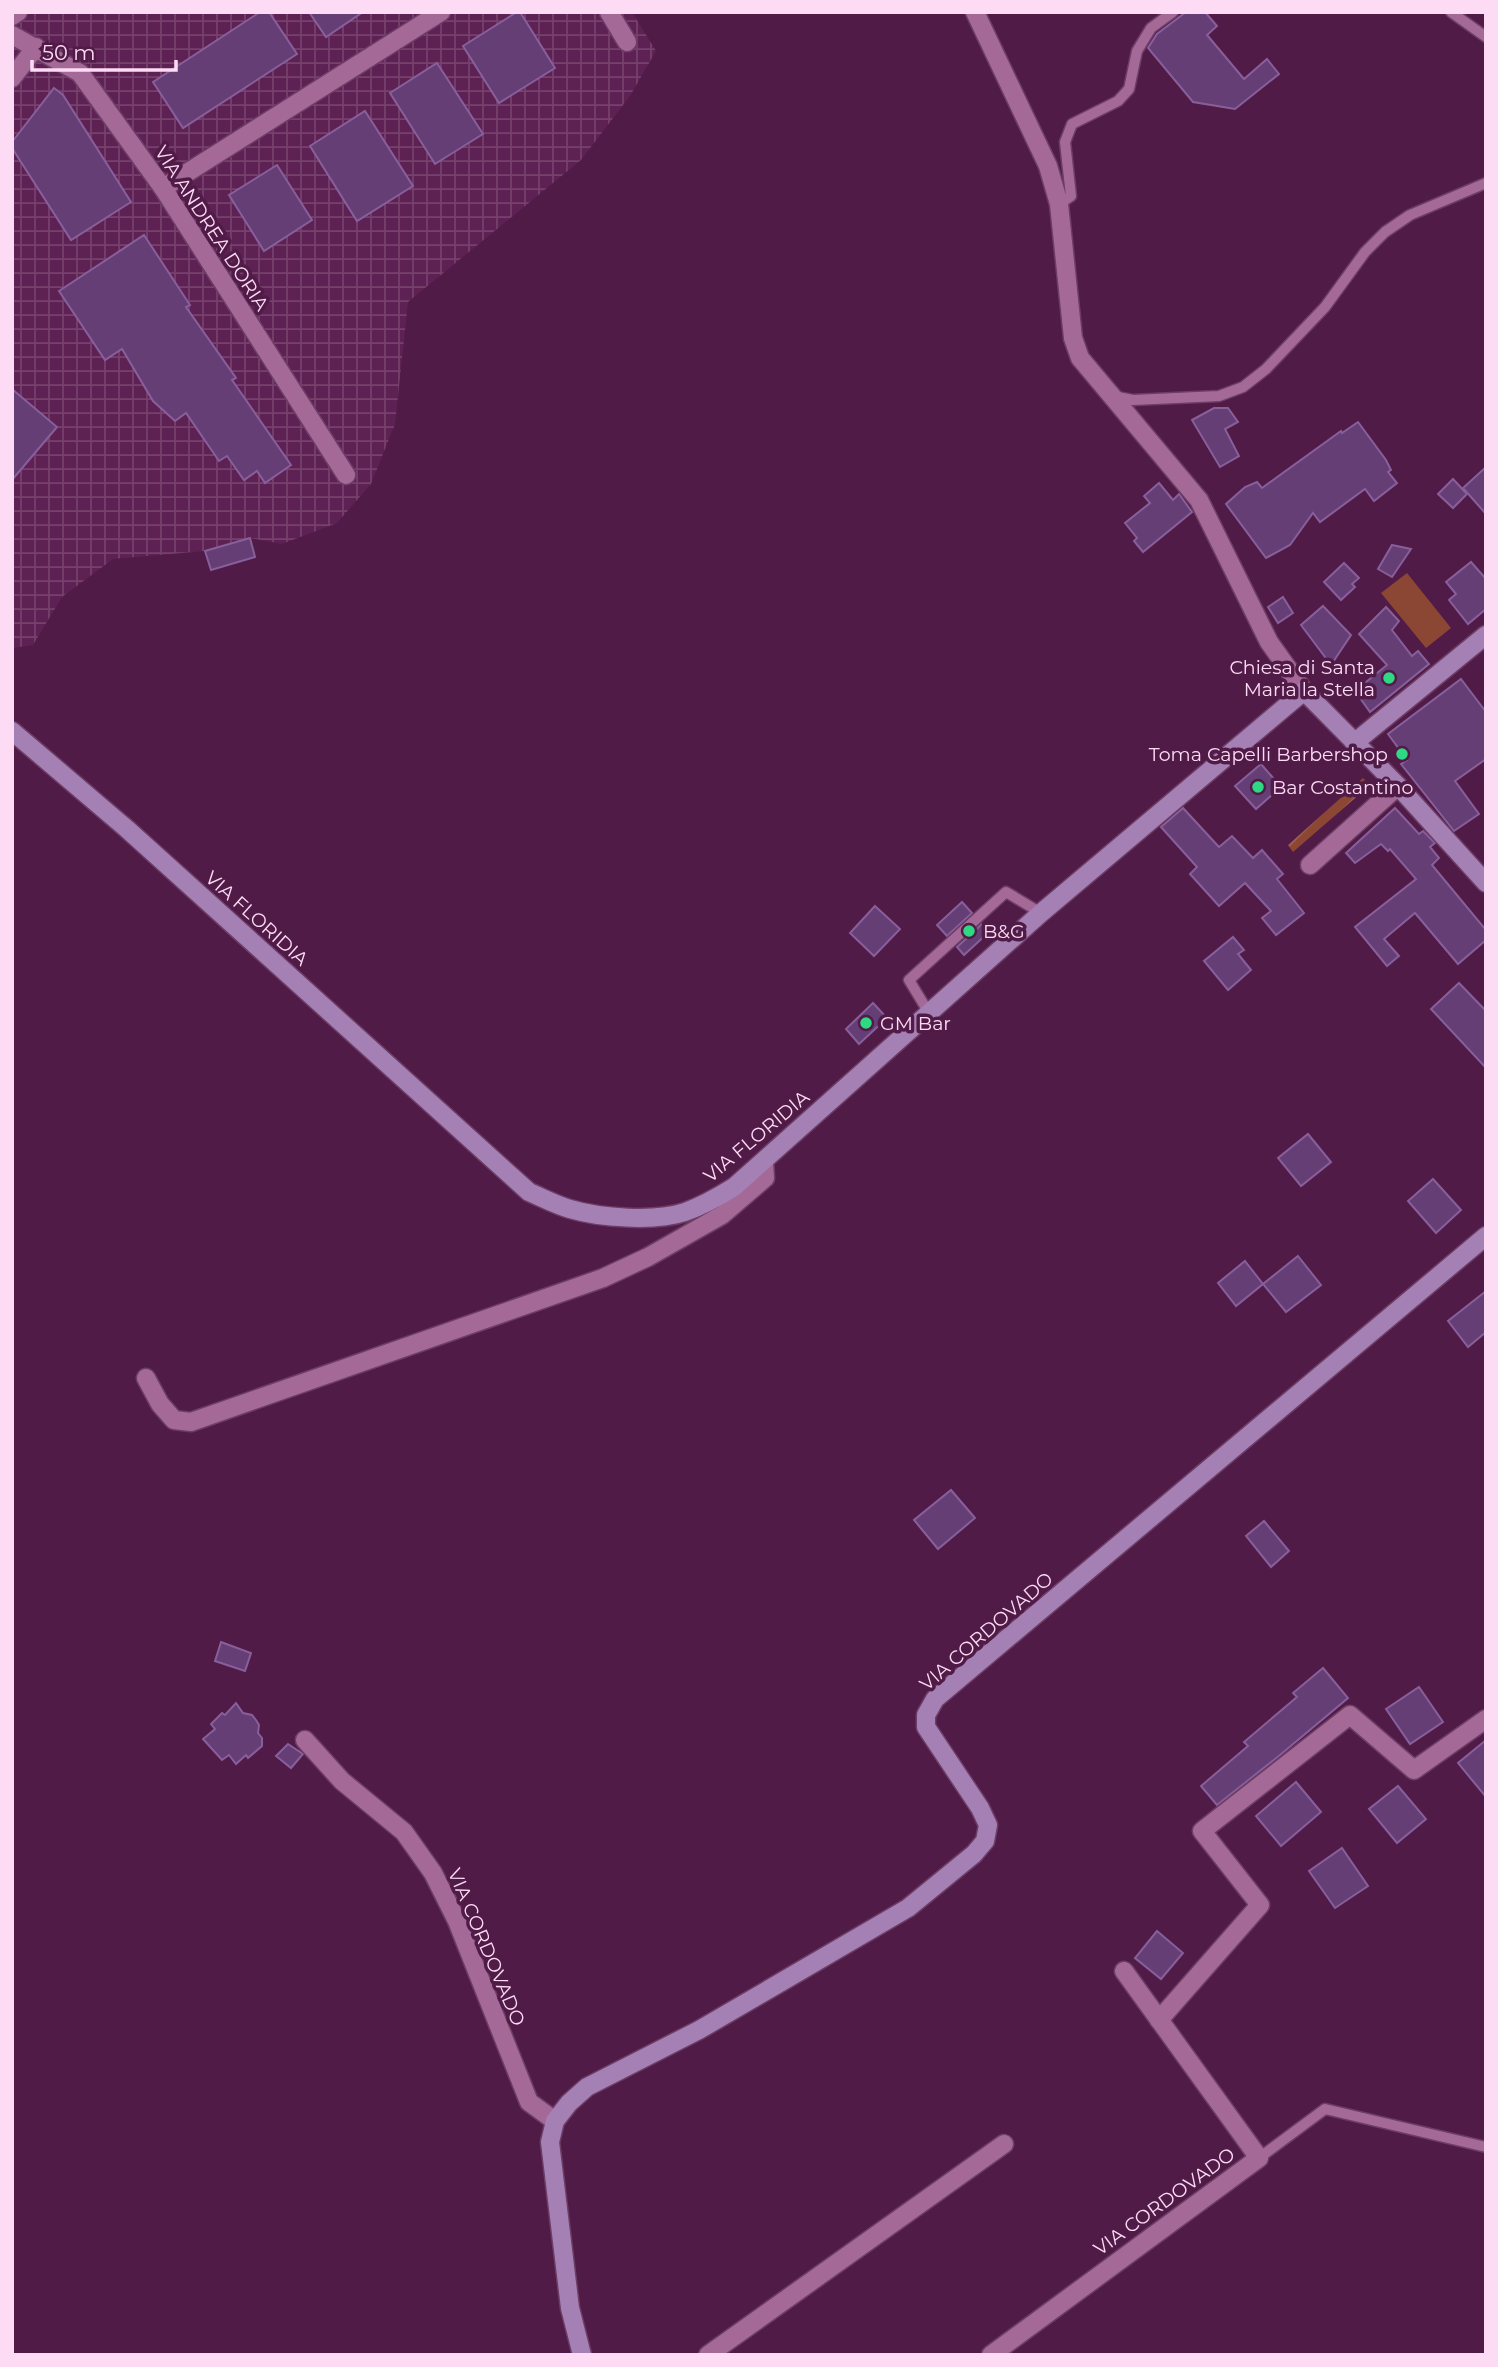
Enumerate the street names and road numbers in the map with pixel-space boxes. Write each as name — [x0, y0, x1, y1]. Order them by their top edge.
street label: VIA ANDREA DORIA — [150, 142, 274, 315]
street label: VIA FLORIDIA — [200, 866, 313, 971]
street label: VIA FLORIDIA — [699, 1085, 814, 1187]
street label: VIA CORDOVADO — [915, 1567, 1058, 1695]
street label: VIA CORDOVADO — [443, 1865, 530, 2029]
street label: VIA CORDOVADO — [1089, 2142, 1239, 2260]

